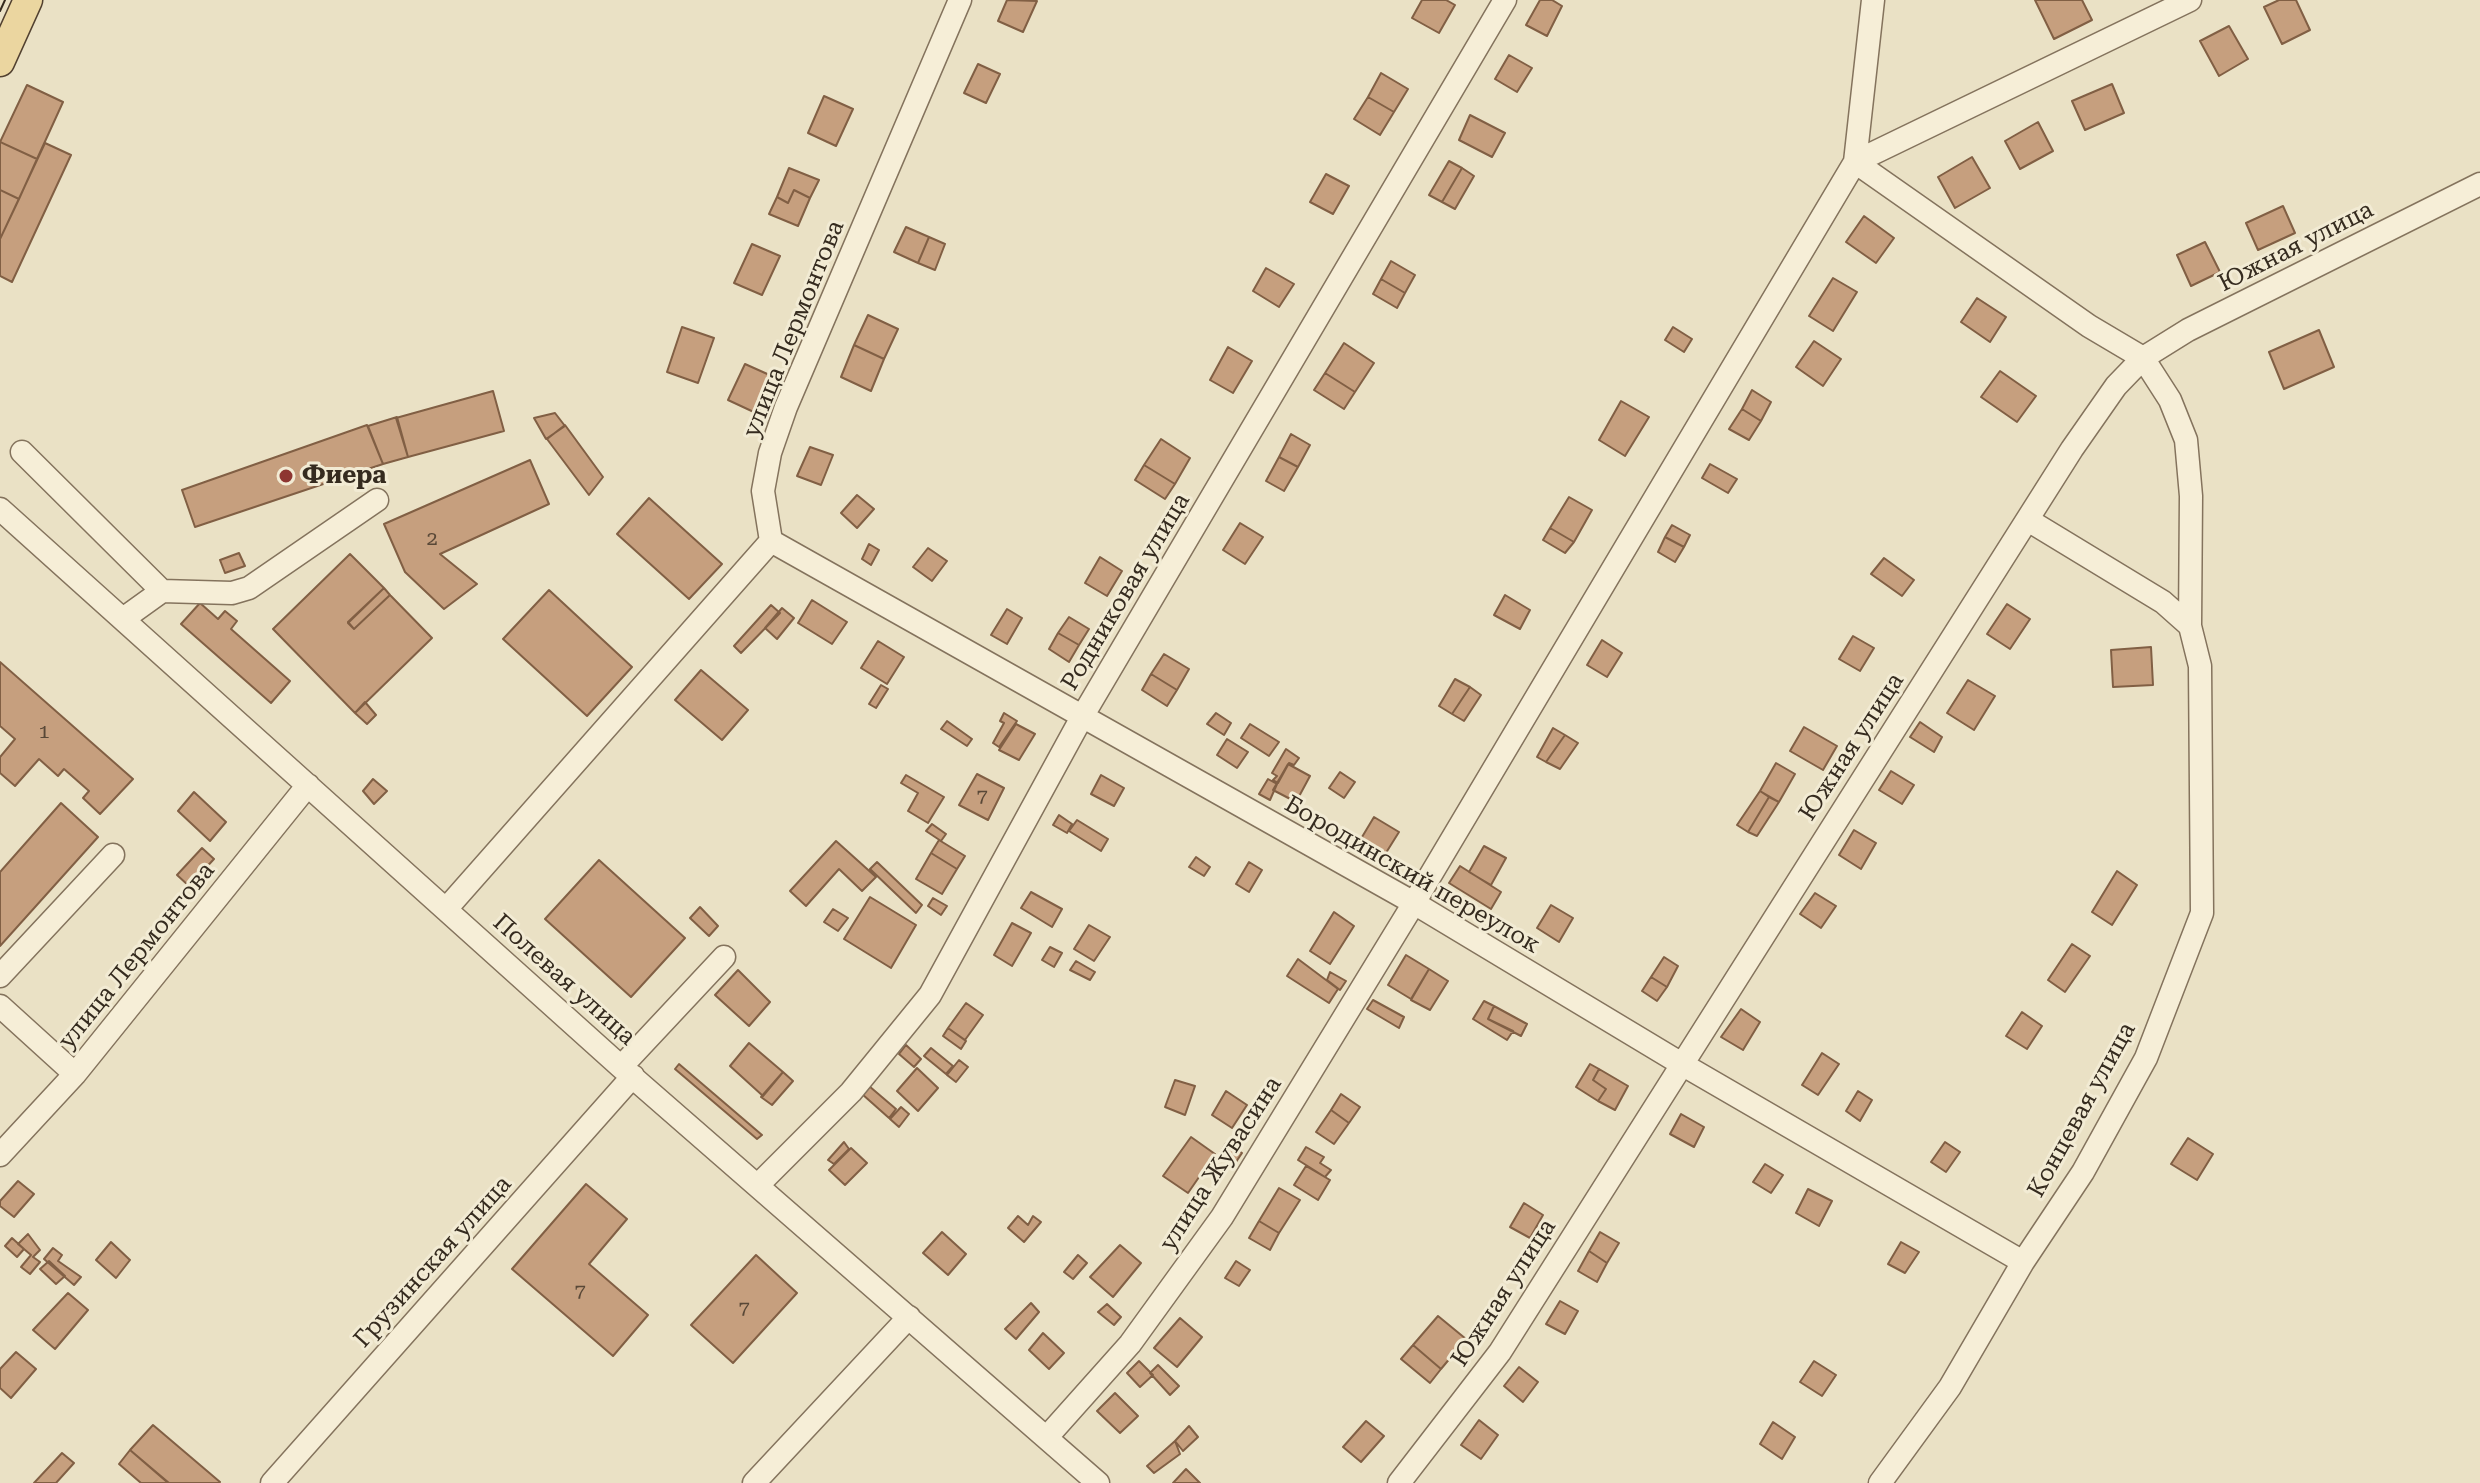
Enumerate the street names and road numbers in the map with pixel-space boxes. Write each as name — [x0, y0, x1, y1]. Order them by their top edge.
street label: Южная улица — [2214, 196, 2378, 298]
street label: улица Лермонтова — [737, 216, 851, 442]
street label: Родниковая улица — [1056, 488, 1196, 696]
street label: Южная улица — [1794, 668, 1910, 826]
street label: Бородинский переулок — [1279, 790, 1545, 960]
street label: улица Лермонтова — [53, 857, 221, 1055]
street label: Полевая улица — [487, 908, 641, 1052]
street label: Концевая улица — [2022, 1018, 2142, 1202]
street label: улица Жувасина — [1154, 1072, 1288, 1256]
street label: Грузинская улица — [348, 1170, 518, 1354]
street label: Южная улица — [1446, 1214, 1562, 1372]

